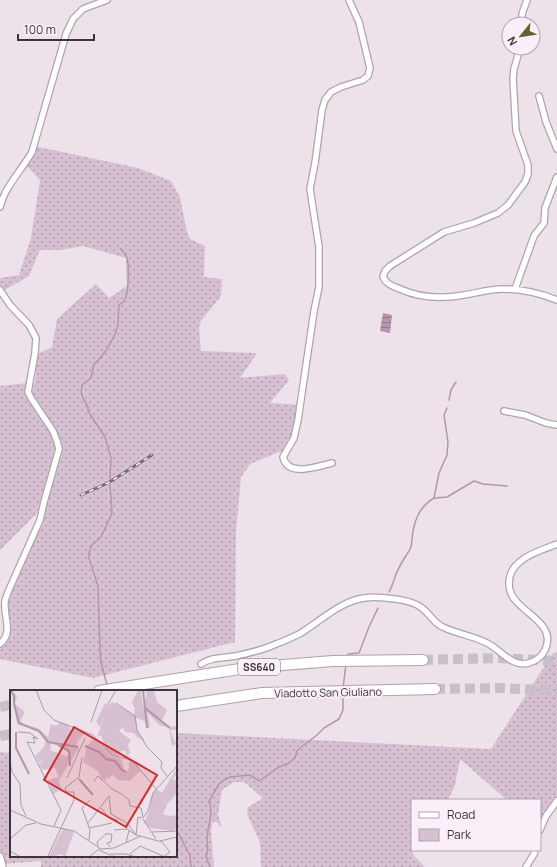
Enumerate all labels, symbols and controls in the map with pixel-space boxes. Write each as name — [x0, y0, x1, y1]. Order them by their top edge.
scale bar — [18, 16, 94, 42]
north arrow — [501, 16, 541, 56]
text: 100 m — [24, 21, 56, 38]
text: N — [503, 34, 520, 48]
road number: SS640 — [238, 659, 280, 675]
street label: Viadotto San Giuliano — [274, 684, 382, 700]
inset map — [10, 690, 177, 857]
legend — [411, 799, 541, 851]
text: Road — [447, 806, 475, 823]
text: Park — [447, 826, 472, 843]

